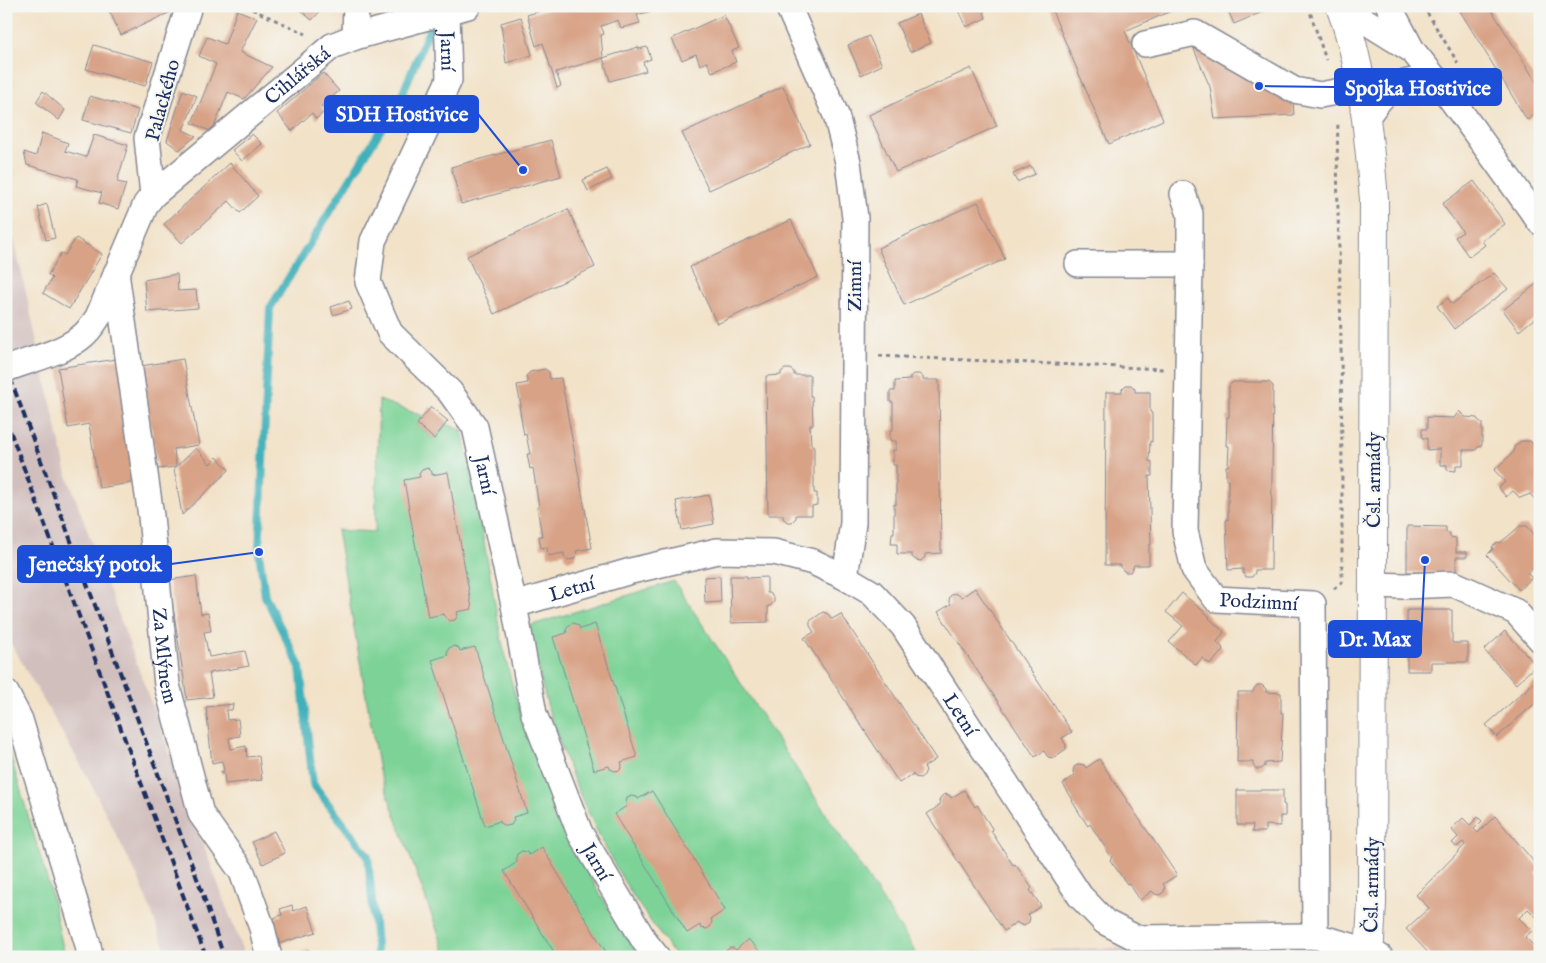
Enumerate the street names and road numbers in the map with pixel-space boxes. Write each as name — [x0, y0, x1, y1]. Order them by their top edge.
street label: Jarní — [434, 29, 460, 73]
street label: Cihlářská — [260, 41, 336, 111]
street label: Palackého — [141, 56, 186, 144]
street label: Zimní — [843, 259, 868, 311]
street label: Čsl. armády — [1362, 432, 1387, 528]
street label: Jarní — [467, 451, 501, 499]
street label: Letní — [546, 571, 599, 608]
street label: Podzimní — [1219, 588, 1300, 617]
street label: Za Mlýnem — [146, 607, 182, 707]
street label: Letní — [936, 689, 984, 743]
street label: Jarní — [574, 837, 617, 887]
street label: Čsl. armády — [1359, 837, 1386, 933]

